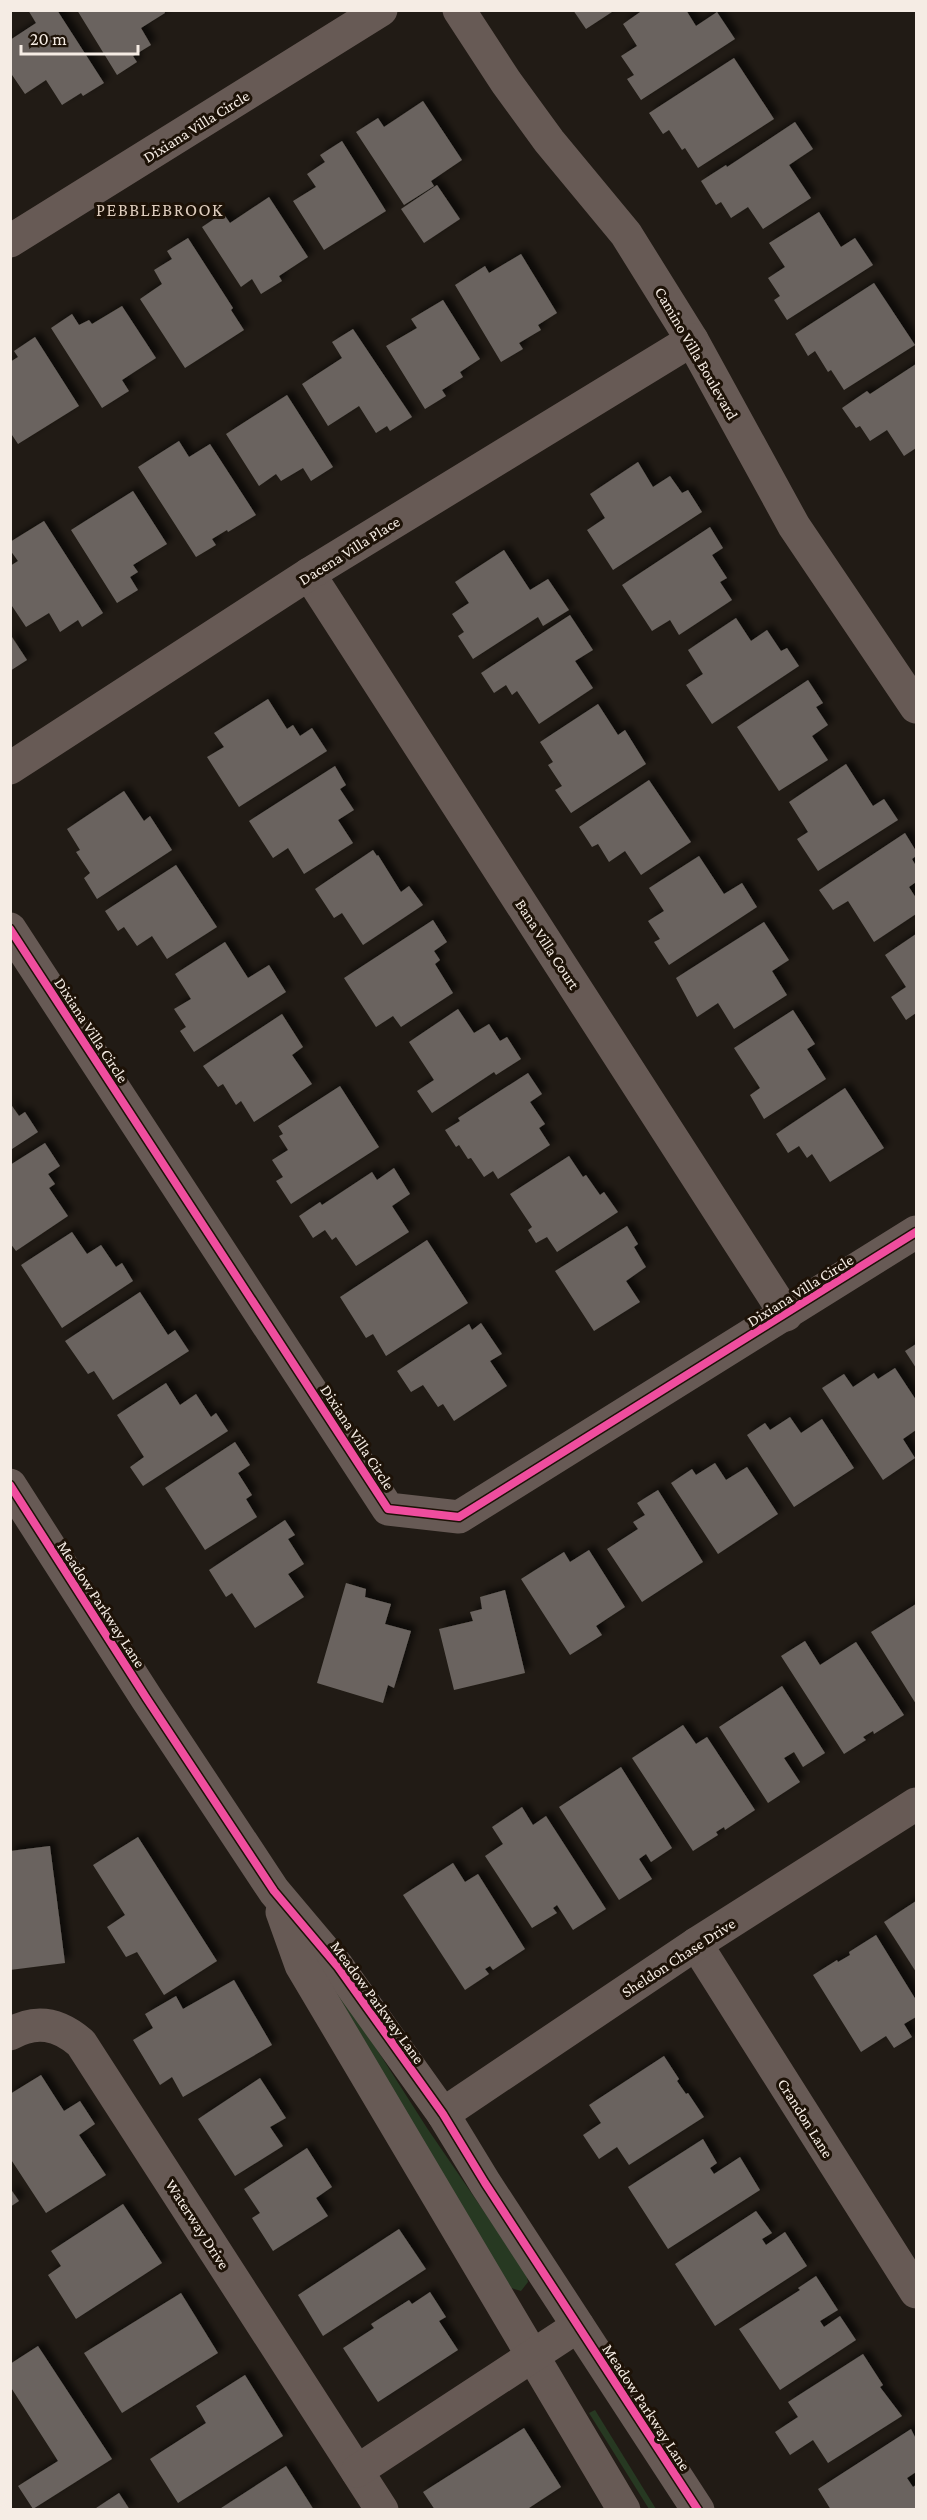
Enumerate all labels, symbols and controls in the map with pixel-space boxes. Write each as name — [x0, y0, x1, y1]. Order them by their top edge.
scale bar — [21, 18, 138, 56]
text: 20 m — [30, 29, 67, 49]
street label: Dixiana Villa Circle — [140, 87, 252, 166]
district label: PEBBLEBROOK — [96, 200, 224, 220]
street label: Camino Villa Boulevard — [652, 284, 742, 423]
street label: Dacena Villa Place — [296, 513, 403, 588]
street label: Bana Villa Court — [512, 896, 583, 993]
street label: Dixiana Villa Circle — [51, 975, 132, 1086]
street label: Dixiana Villa Circle — [744, 1251, 856, 1330]
street label: Dixiana Villa Circle — [317, 1382, 398, 1493]
street label: Meadow Parkway Lane — [53, 1538, 149, 1671]
street label: Sheldon Chase Drive — [618, 1914, 738, 2000]
street label: Meadow Parkway Lane — [327, 1938, 428, 2067]
street label: Crandon Lane — [775, 2076, 837, 2161]
street label: Waterway Drive — [161, 2176, 233, 2273]
street label: Meadow Parkway Lane — [598, 2341, 694, 2474]

